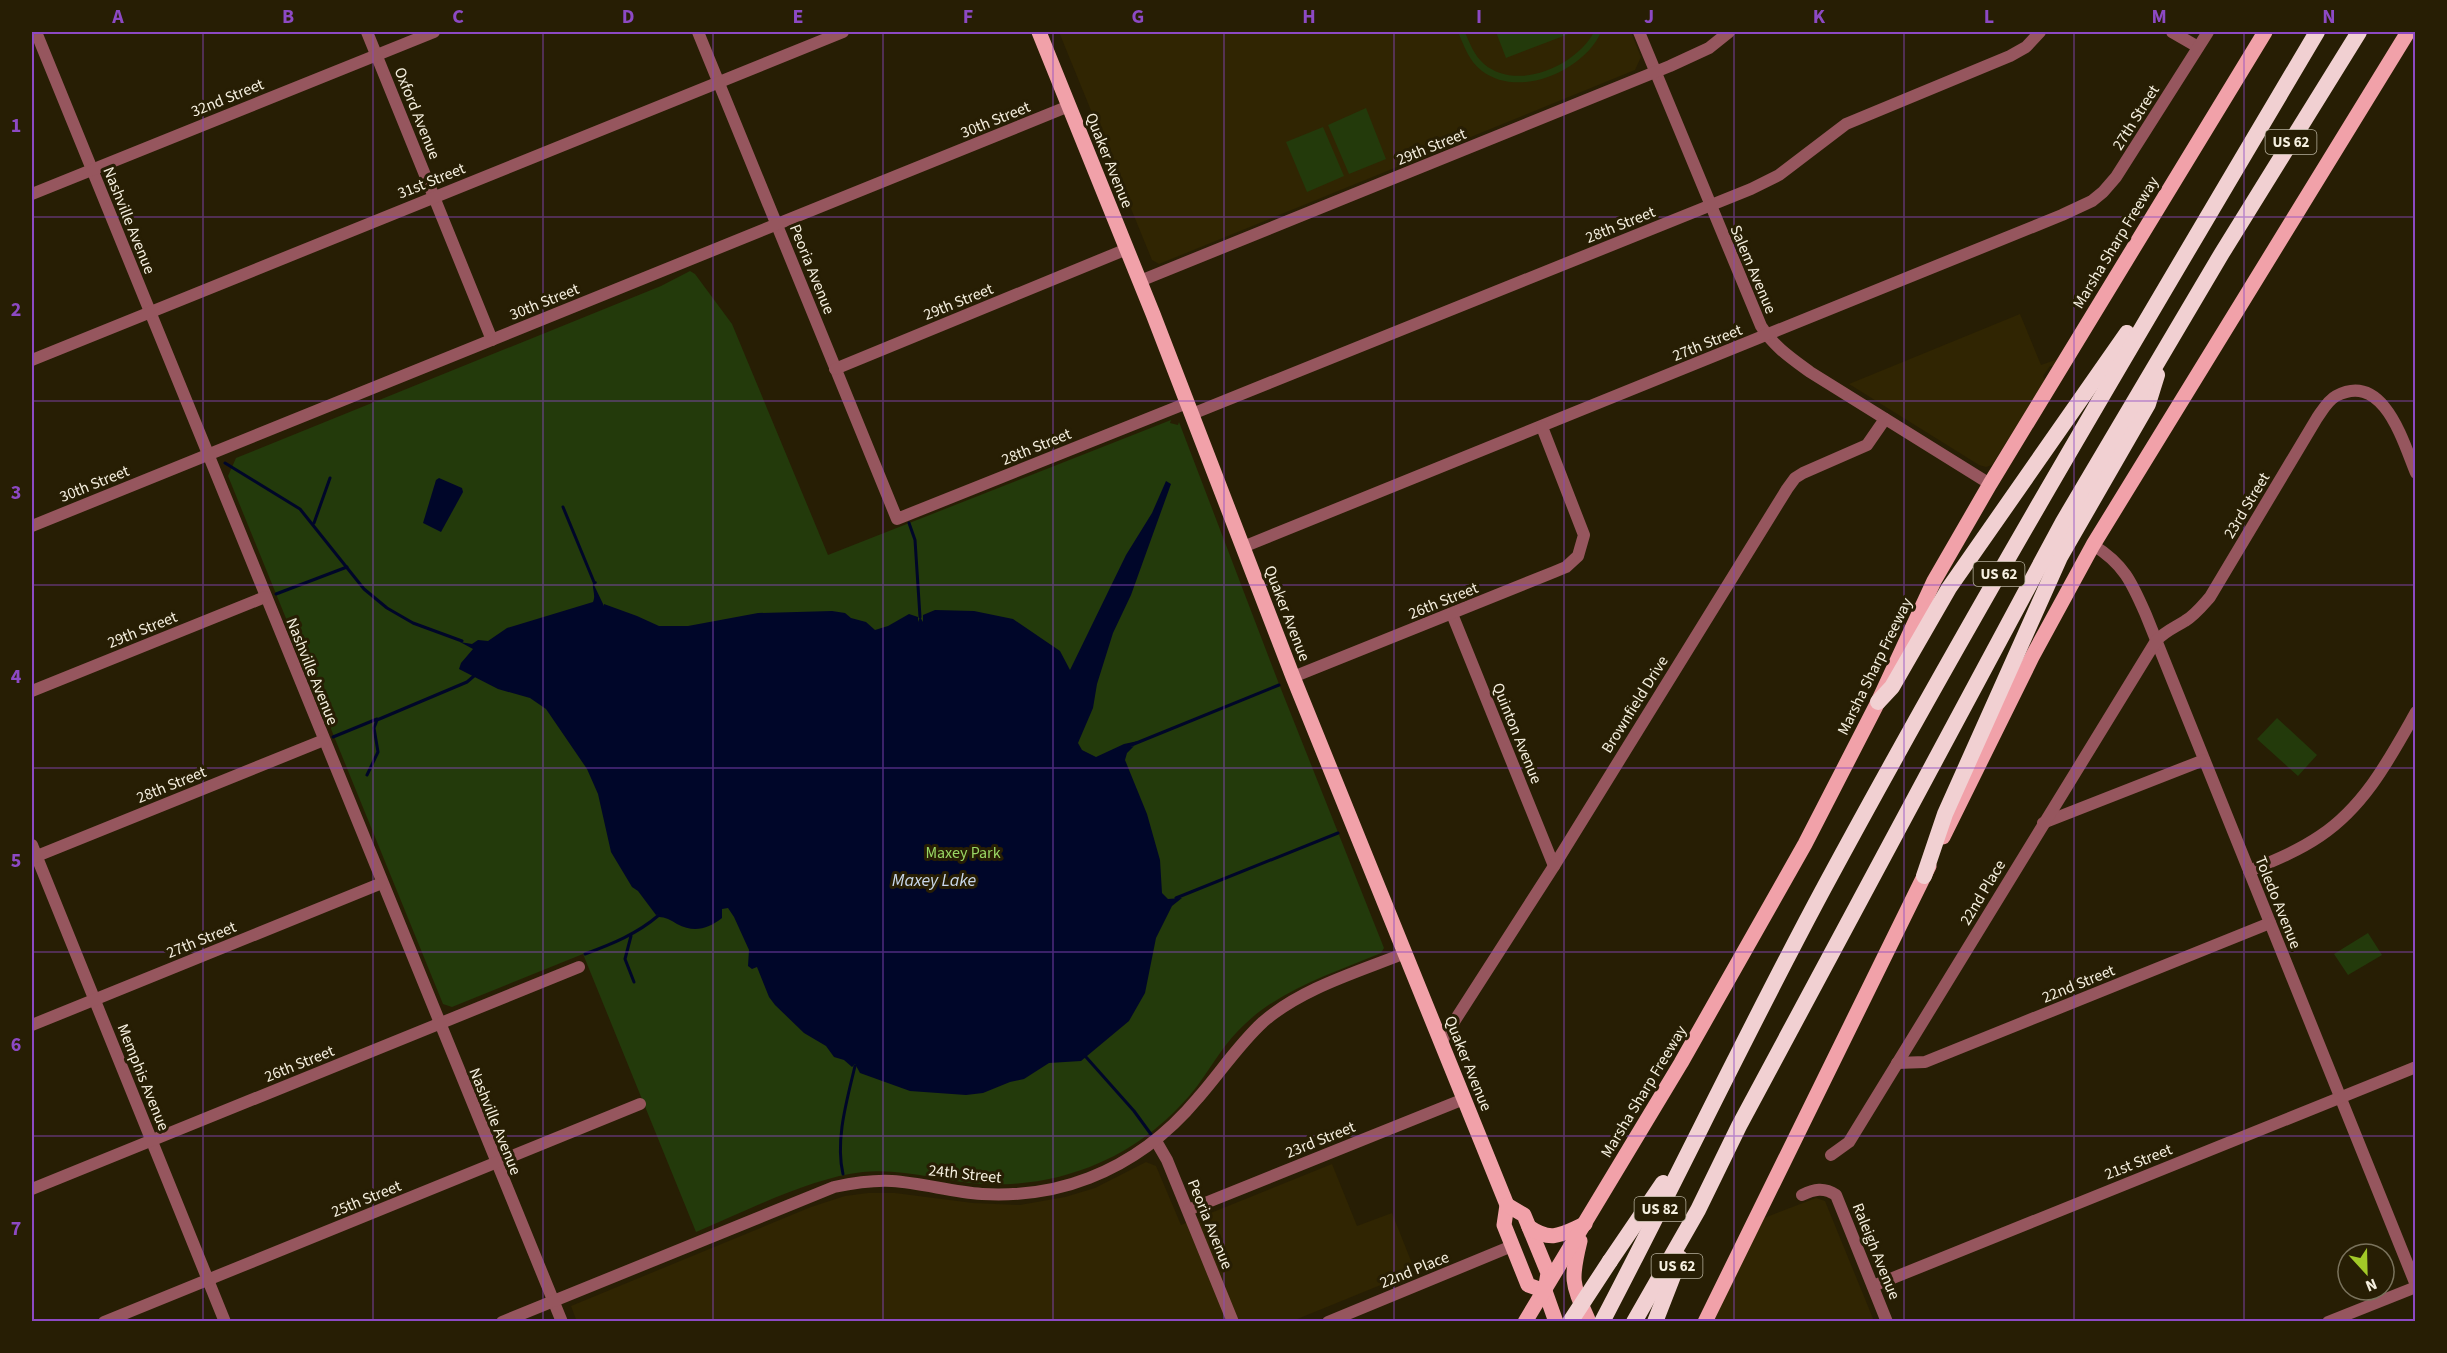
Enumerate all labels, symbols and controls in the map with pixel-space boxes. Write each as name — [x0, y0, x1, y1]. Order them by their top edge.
text: A — [111, 3, 124, 31]
text: B — [282, 3, 294, 31]
text: C — [452, 3, 464, 31]
text: D — [622, 3, 634, 31]
text: E — [793, 3, 803, 31]
text: F — [963, 3, 973, 31]
text: G — [1132, 3, 1144, 31]
text: H — [1302, 3, 1316, 31]
text: I — [1476, 3, 1482, 31]
text: J — [1644, 3, 1654, 31]
text: K — [1813, 3, 1826, 31]
text: L — [1984, 3, 1994, 31]
text: M — [2151, 3, 2167, 31]
text: N — [2322, 3, 2336, 31]
street label: Oxford Avenue — [389, 64, 446, 163]
street label: 32nd Street — [188, 73, 268, 123]
street label: 27th Street — [2107, 80, 2165, 154]
street label: 30th Street — [957, 96, 1034, 144]
street label: Quaker Avenue — [1080, 109, 1138, 211]
text: 1 — [11, 112, 21, 140]
street label: 29th Street — [1393, 123, 1470, 171]
road number: US 62 — [2266, 130, 2316, 154]
street label: 31st Street — [394, 157, 469, 204]
street label: Nashville Avenue — [98, 163, 161, 277]
street label: Marsha Sharp Freeway — [2068, 172, 2164, 313]
street label: 28th Street — [1582, 201, 1659, 249]
street label: Peoria Avenue — [784, 221, 840, 318]
street label: Salem Avenue — [1725, 222, 1782, 317]
street label: 30th Street — [506, 278, 583, 326]
street label: 29th Street — [920, 278, 997, 326]
text: 2 — [11, 296, 21, 324]
street label: 27th Street — [1669, 319, 1746, 367]
street label: 28th Street — [998, 423, 1075, 471]
street label: 30th Street — [56, 460, 133, 508]
street label: 23rd Street — [2219, 468, 2276, 543]
text: 3 — [11, 479, 21, 507]
street label: Quaker Avenue — [1259, 562, 1315, 665]
road number: US 62 — [1974, 562, 2024, 586]
street label: 26th Street — [1405, 577, 1482, 625]
street label: Marsha Sharp Freeway — [1832, 593, 1918, 739]
street label: 29th Street — [104, 606, 181, 654]
street label: Nashville Avenue — [281, 614, 344, 728]
street label: Brownfield Drive — [1596, 652, 1674, 757]
text: 4 — [11, 663, 22, 691]
street label: Quinton Avenue — [1487, 680, 1547, 787]
street label: 28th Street — [133, 761, 210, 809]
park label: Maxey Park — [925, 842, 1001, 864]
text: 5 — [11, 847, 21, 875]
street label: Toledo Avenue — [2249, 853, 2307, 952]
street label: 22nd Place — [1955, 856, 2011, 929]
water label: Maxey Lake — [892, 868, 977, 893]
street label: 27th Street — [163, 916, 240, 964]
street label: 22nd Street — [2039, 959, 2119, 1009]
street label: Quaker Avenue — [1439, 1012, 1497, 1114]
street label: Memphis Avenue — [112, 1021, 175, 1134]
street label: Marsha Sharp Freeway — [1596, 1021, 1692, 1162]
text: 6 — [11, 1031, 21, 1059]
street label: 26th Street — [261, 1040, 338, 1088]
street label: Nashville Avenue — [464, 1064, 527, 1178]
street label: 23rd Street — [1282, 1116, 1359, 1164]
street label: 21st Street — [2101, 1138, 2176, 1185]
street label: 24th Street — [927, 1159, 1003, 1189]
street label: 25th Street — [328, 1175, 405, 1223]
street label: Peoria Avenue — [1182, 1176, 1238, 1273]
road number: US 82 — [1634, 1197, 1686, 1221]
street label: Raleigh Avenue — [1847, 1200, 1905, 1303]
text: 7 — [11, 1215, 21, 1243]
north arrow — [2336, 1242, 2396, 1302]
street label: 22nd Place — [1376, 1246, 1452, 1294]
road number: US 62 — [1652, 1254, 1702, 1278]
text: N — [2362, 1273, 2380, 1297]

